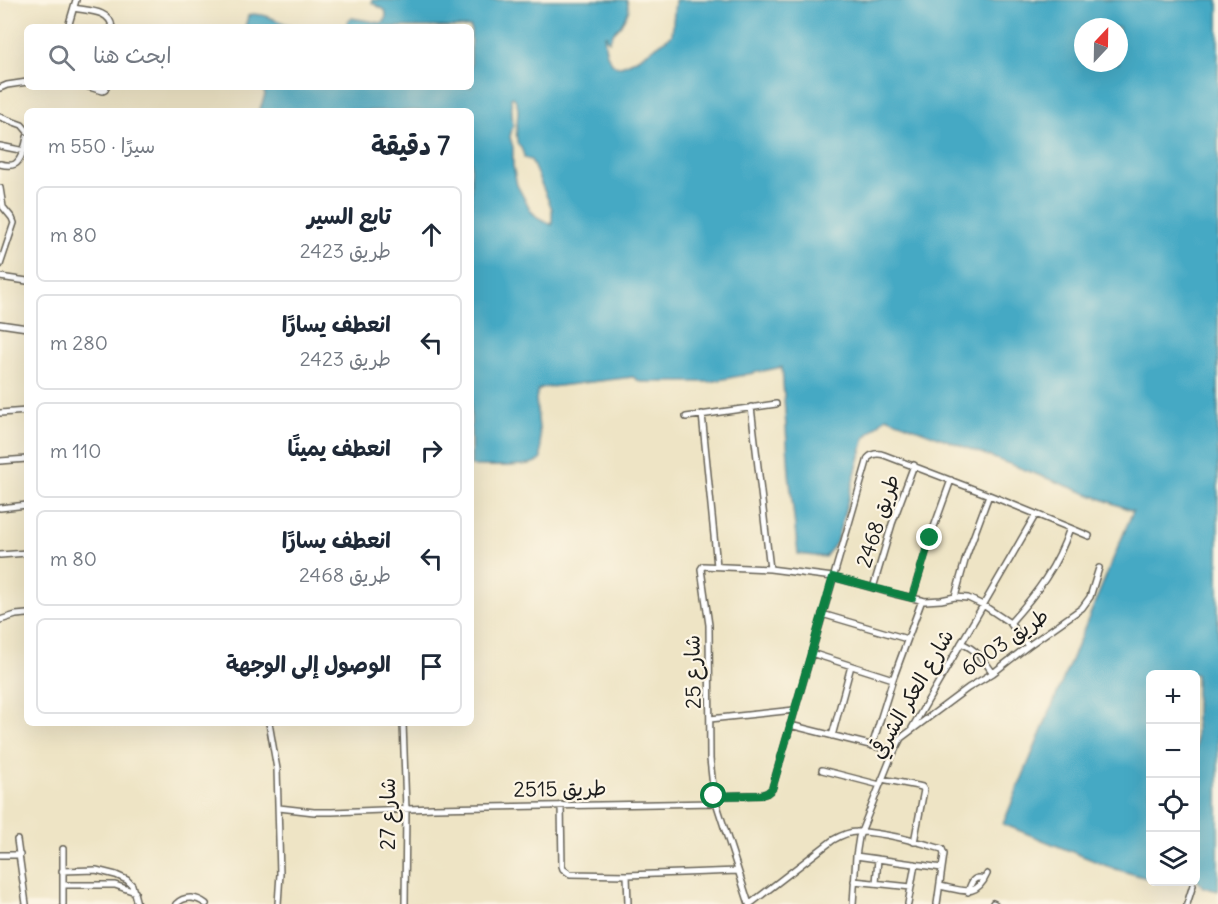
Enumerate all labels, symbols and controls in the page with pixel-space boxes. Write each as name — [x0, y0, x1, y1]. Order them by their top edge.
north arrow — [1074, 18, 1128, 72]
search box — [24, 24, 474, 90]
icon: search — [45, 41, 78, 74]
text: ابحث هنا — [93, 41, 172, 69]
text: 7 دقيقة — [371, 129, 450, 162]
text: سيرًا · 550 m — [48, 133, 155, 158]
text: تابع السير — [307, 202, 391, 230]
icon: ahead — [415, 218, 448, 251]
text: 80 m — [50, 222, 97, 247]
text: طريق 2423 — [300, 238, 391, 263]
text: انعطف يسارًا — [282, 310, 391, 338]
icon: left — [415, 326, 448, 359]
text: 280 m — [50, 330, 108, 355]
text: طريق 2423 — [300, 346, 391, 371]
text: انعطف يمينًا — [288, 434, 391, 462]
icon: right — [415, 434, 448, 467]
text: 110 m — [50, 438, 101, 463]
street label: طريق 2468 — [850, 471, 905, 571]
route end — [916, 524, 942, 550]
text: انعطف يسارًا — [282, 526, 391, 554]
icon: left — [415, 542, 448, 575]
text: 80 m — [50, 546, 97, 571]
text: طريق 2468 — [299, 562, 391, 587]
street label: طريق 6003 — [956, 602, 1054, 682]
street label: شارع العكر الشرقي — [864, 624, 961, 764]
street label: شارع 25 — [678, 635, 709, 709]
text: الوصول إلى الوجهة — [226, 650, 391, 678]
icon: arrive — [415, 650, 448, 683]
map controls — [1146, 670, 1200, 886]
button: + — [1146, 670, 1200, 724]
button: − — [1146, 724, 1200, 778]
street label: طريق 2515 — [513, 774, 607, 803]
street label: شارع 27 — [374, 778, 403, 850]
button: locate — [1146, 778, 1200, 832]
route start — [700, 782, 726, 808]
button: layers — [1146, 832, 1200, 886]

